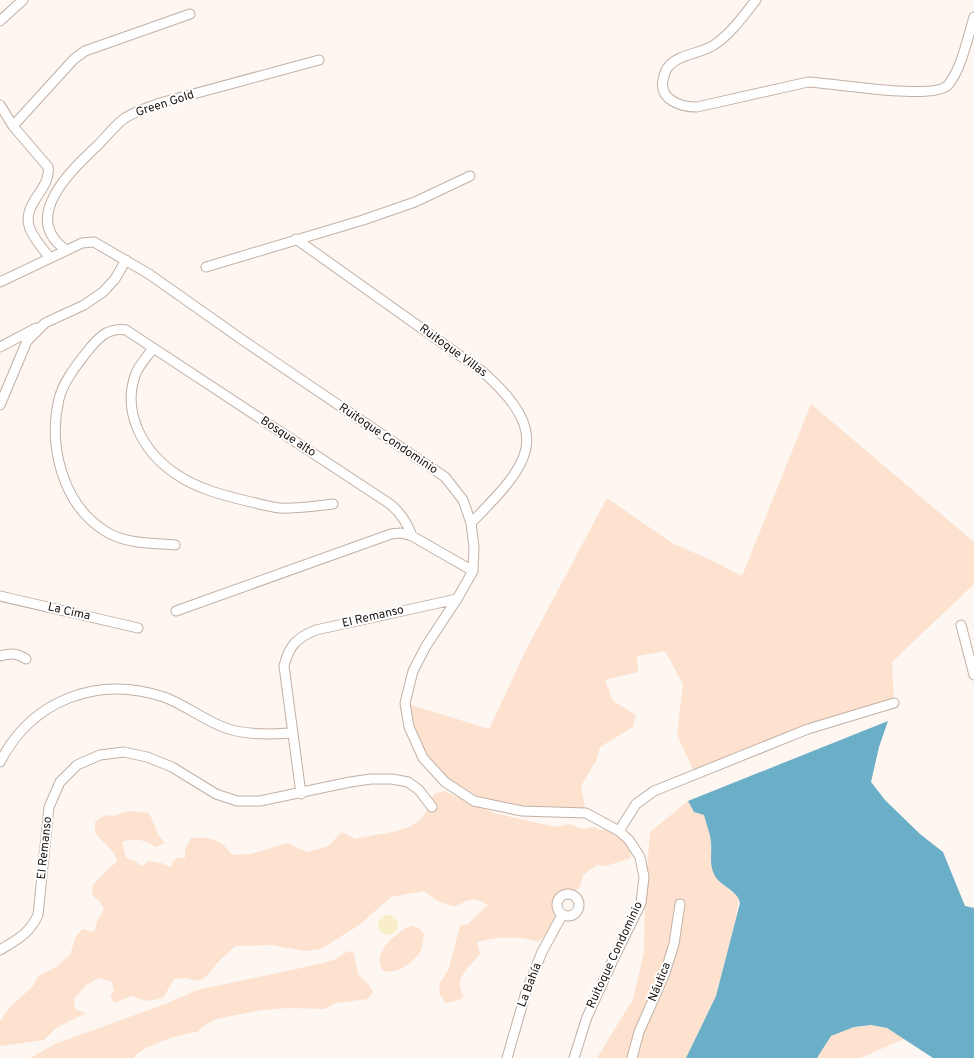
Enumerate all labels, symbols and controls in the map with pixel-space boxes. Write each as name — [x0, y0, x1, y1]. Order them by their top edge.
street label: Green Gold — [134, 87, 196, 121]
street label: Ruitoque Villas — [416, 321, 490, 381]
street label: Ruitoque Condominio — [335, 400, 441, 478]
street label: Bosque alto — [257, 413, 319, 461]
street label: La Cima — [46, 599, 92, 625]
street label: El Remanso — [340, 602, 406, 632]
street label: El Remanso — [34, 816, 56, 880]
street label: Ruitoque Condominio — [583, 899, 647, 1011]
street label: Náutica — [645, 960, 675, 1004]
street label: La Bahía — [514, 961, 546, 1009]

